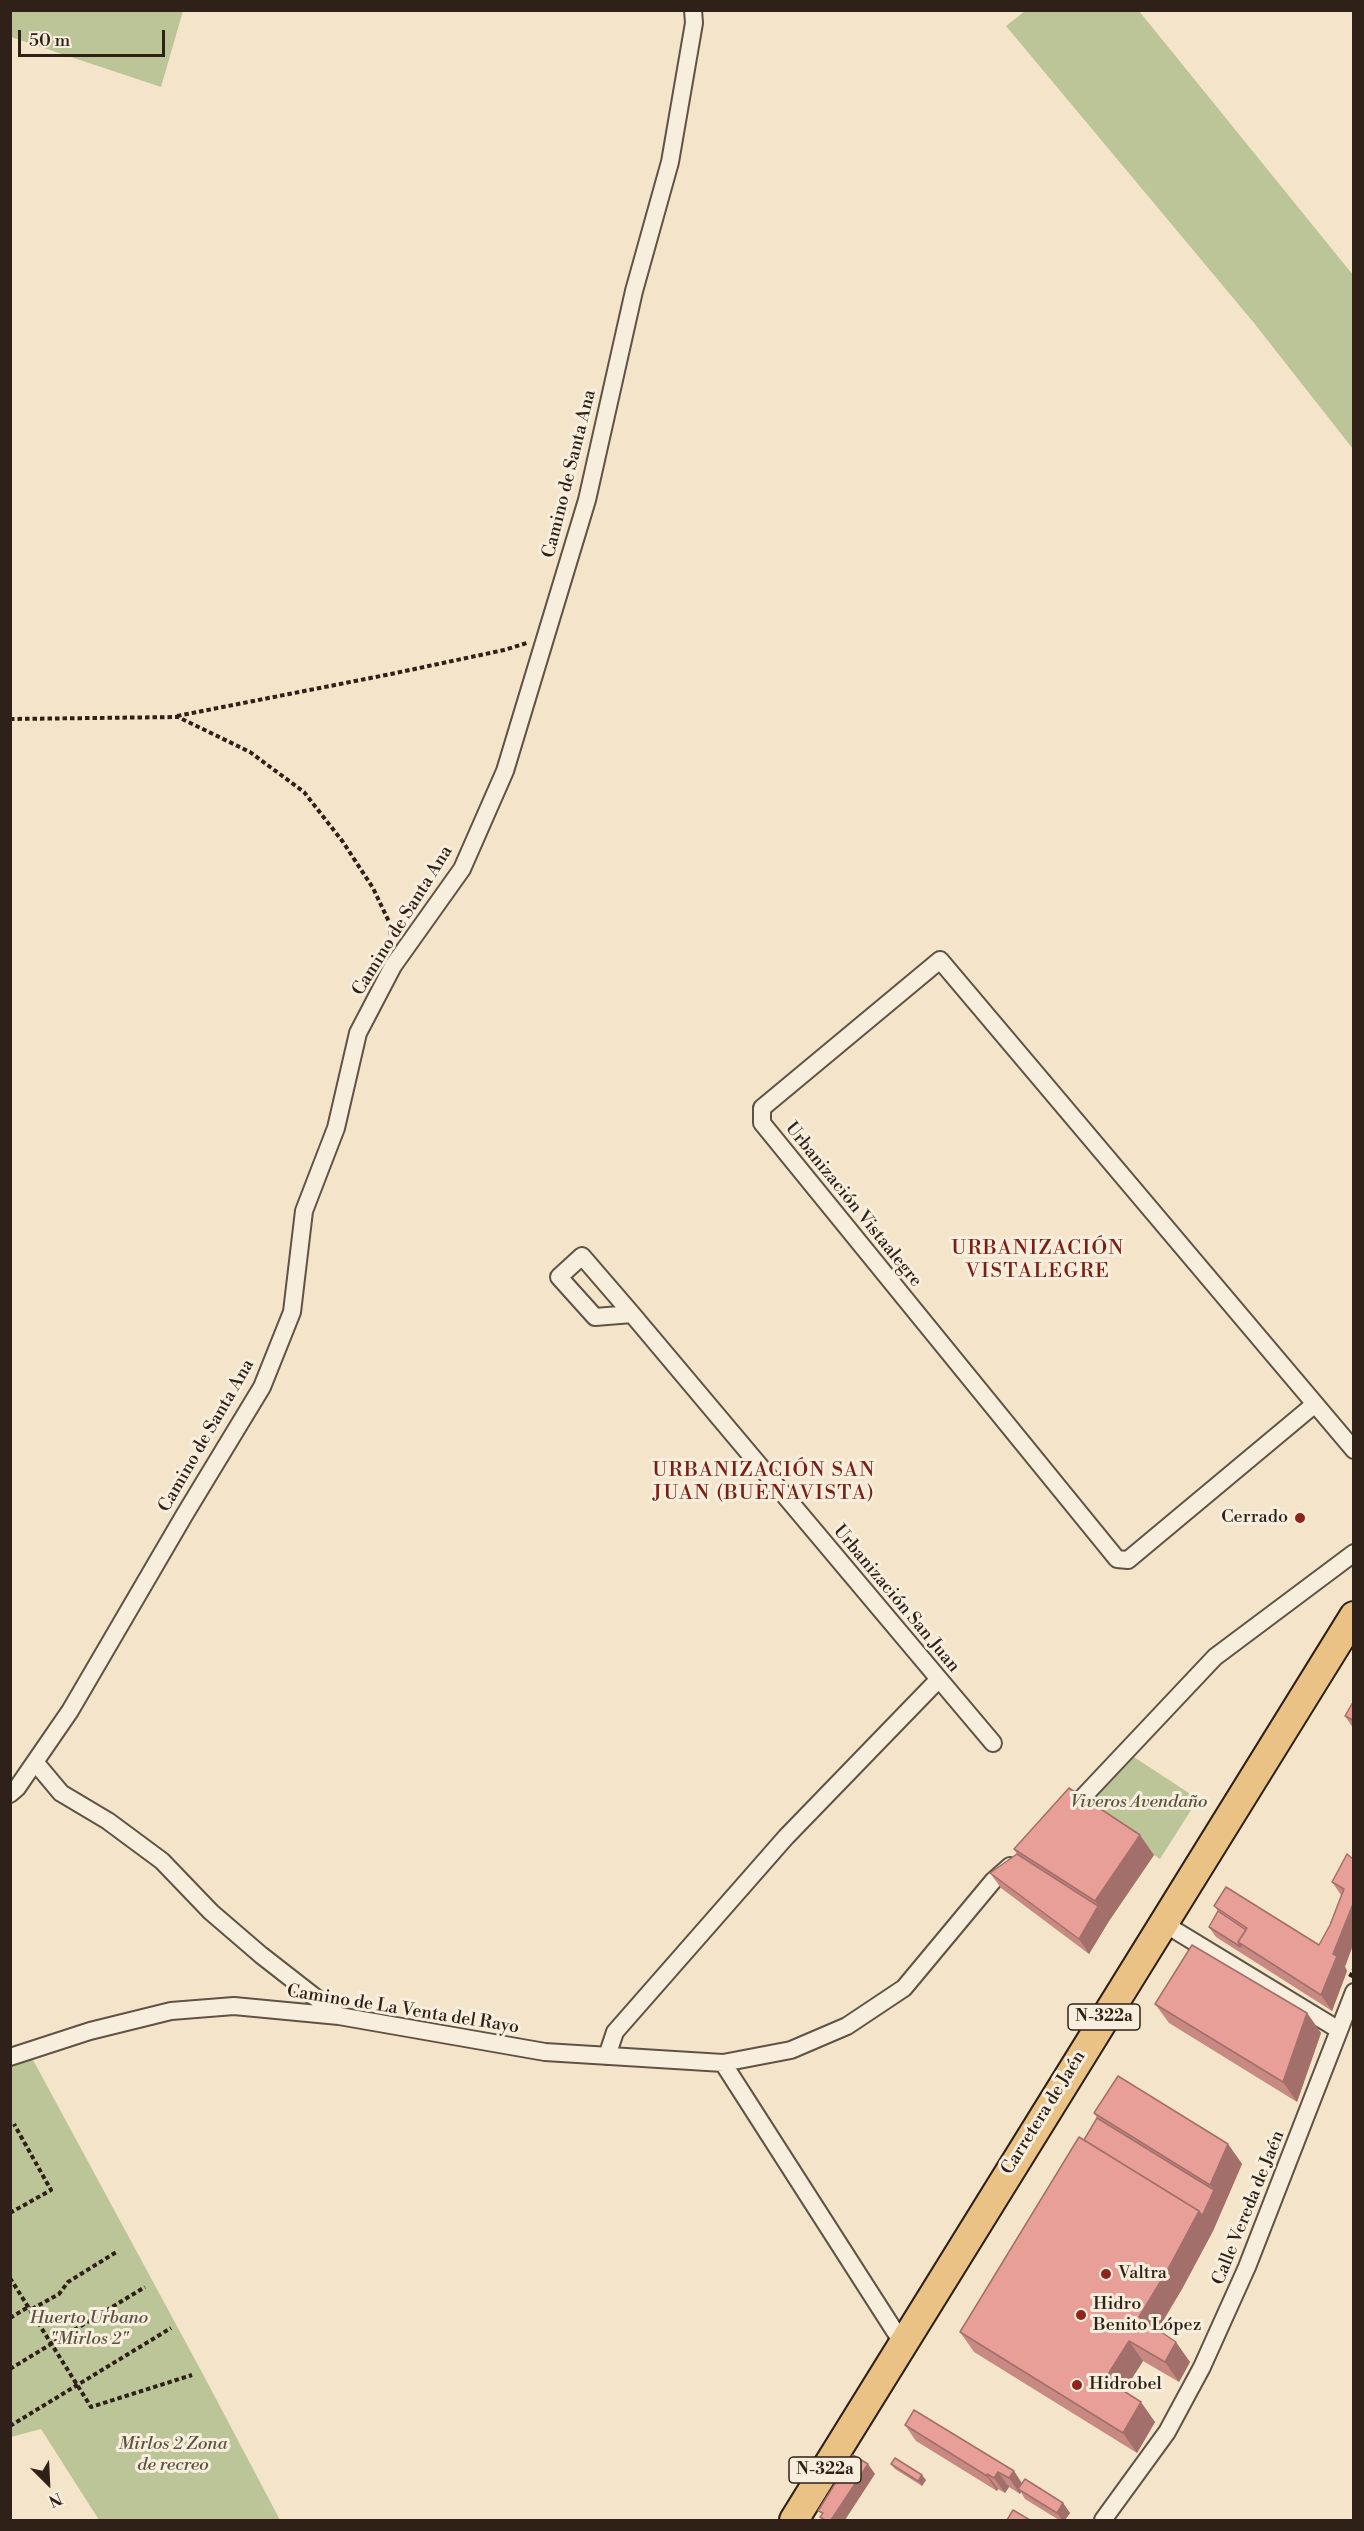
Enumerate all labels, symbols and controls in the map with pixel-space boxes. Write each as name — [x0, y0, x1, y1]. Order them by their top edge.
scale bar — [21, 18, 168, 56]
text: 50 m — [29, 29, 70, 52]
street label: Camino de Santa Ana — [539, 388, 601, 560]
street label: Camino de Santa Ana — [348, 842, 458, 1000]
street label: Urbanización Vistaalegre — [780, 1118, 926, 1292]
district label: URBANIZACIÓN VISTALEGRE — [951, 1237, 1125, 1284]
street label: Camino de Santa Ana — [155, 1356, 259, 1516]
district label: URBANIZACIÓN SAN JUAN (BUENAVISTA) — [652, 1459, 876, 1506]
place label: Cerrado — [1221, 1507, 1288, 1529]
marker: Cerrado — [1293, 1511, 1307, 1525]
street label: Urbanización San Juan — [828, 1521, 964, 1677]
park label: Viveros Avendaño — [1070, 1792, 1208, 1814]
street label: Camino de La Venta del Rayo — [285, 1981, 521, 2039]
road number: N-322a — [1068, 2004, 1140, 2030]
street label: Carretera de Jaén — [997, 2047, 1091, 2179]
street label: Calle Vereda de Jaén — [1208, 2128, 1290, 2288]
place label: Valtra — [1118, 2263, 1167, 2285]
marker: Valtra — [1099, 2267, 1113, 2281]
place label: Hidro Benito López — [1093, 2294, 1201, 2336]
park label: Huerto Urbano "Mirlos 2" — [30, 2308, 148, 2350]
marker: Hidro Benito López — [1074, 2308, 1088, 2322]
place label: Hidrobel — [1089, 2374, 1162, 2396]
marker: Hidrobel — [1070, 2378, 1084, 2392]
park label: Mirlos 2 Zona de recreo — [118, 2434, 228, 2476]
north arrow — [18, 2453, 78, 2513]
road number: N-322a — [789, 2457, 861, 2483]
text: N — [45, 2488, 65, 2511]

